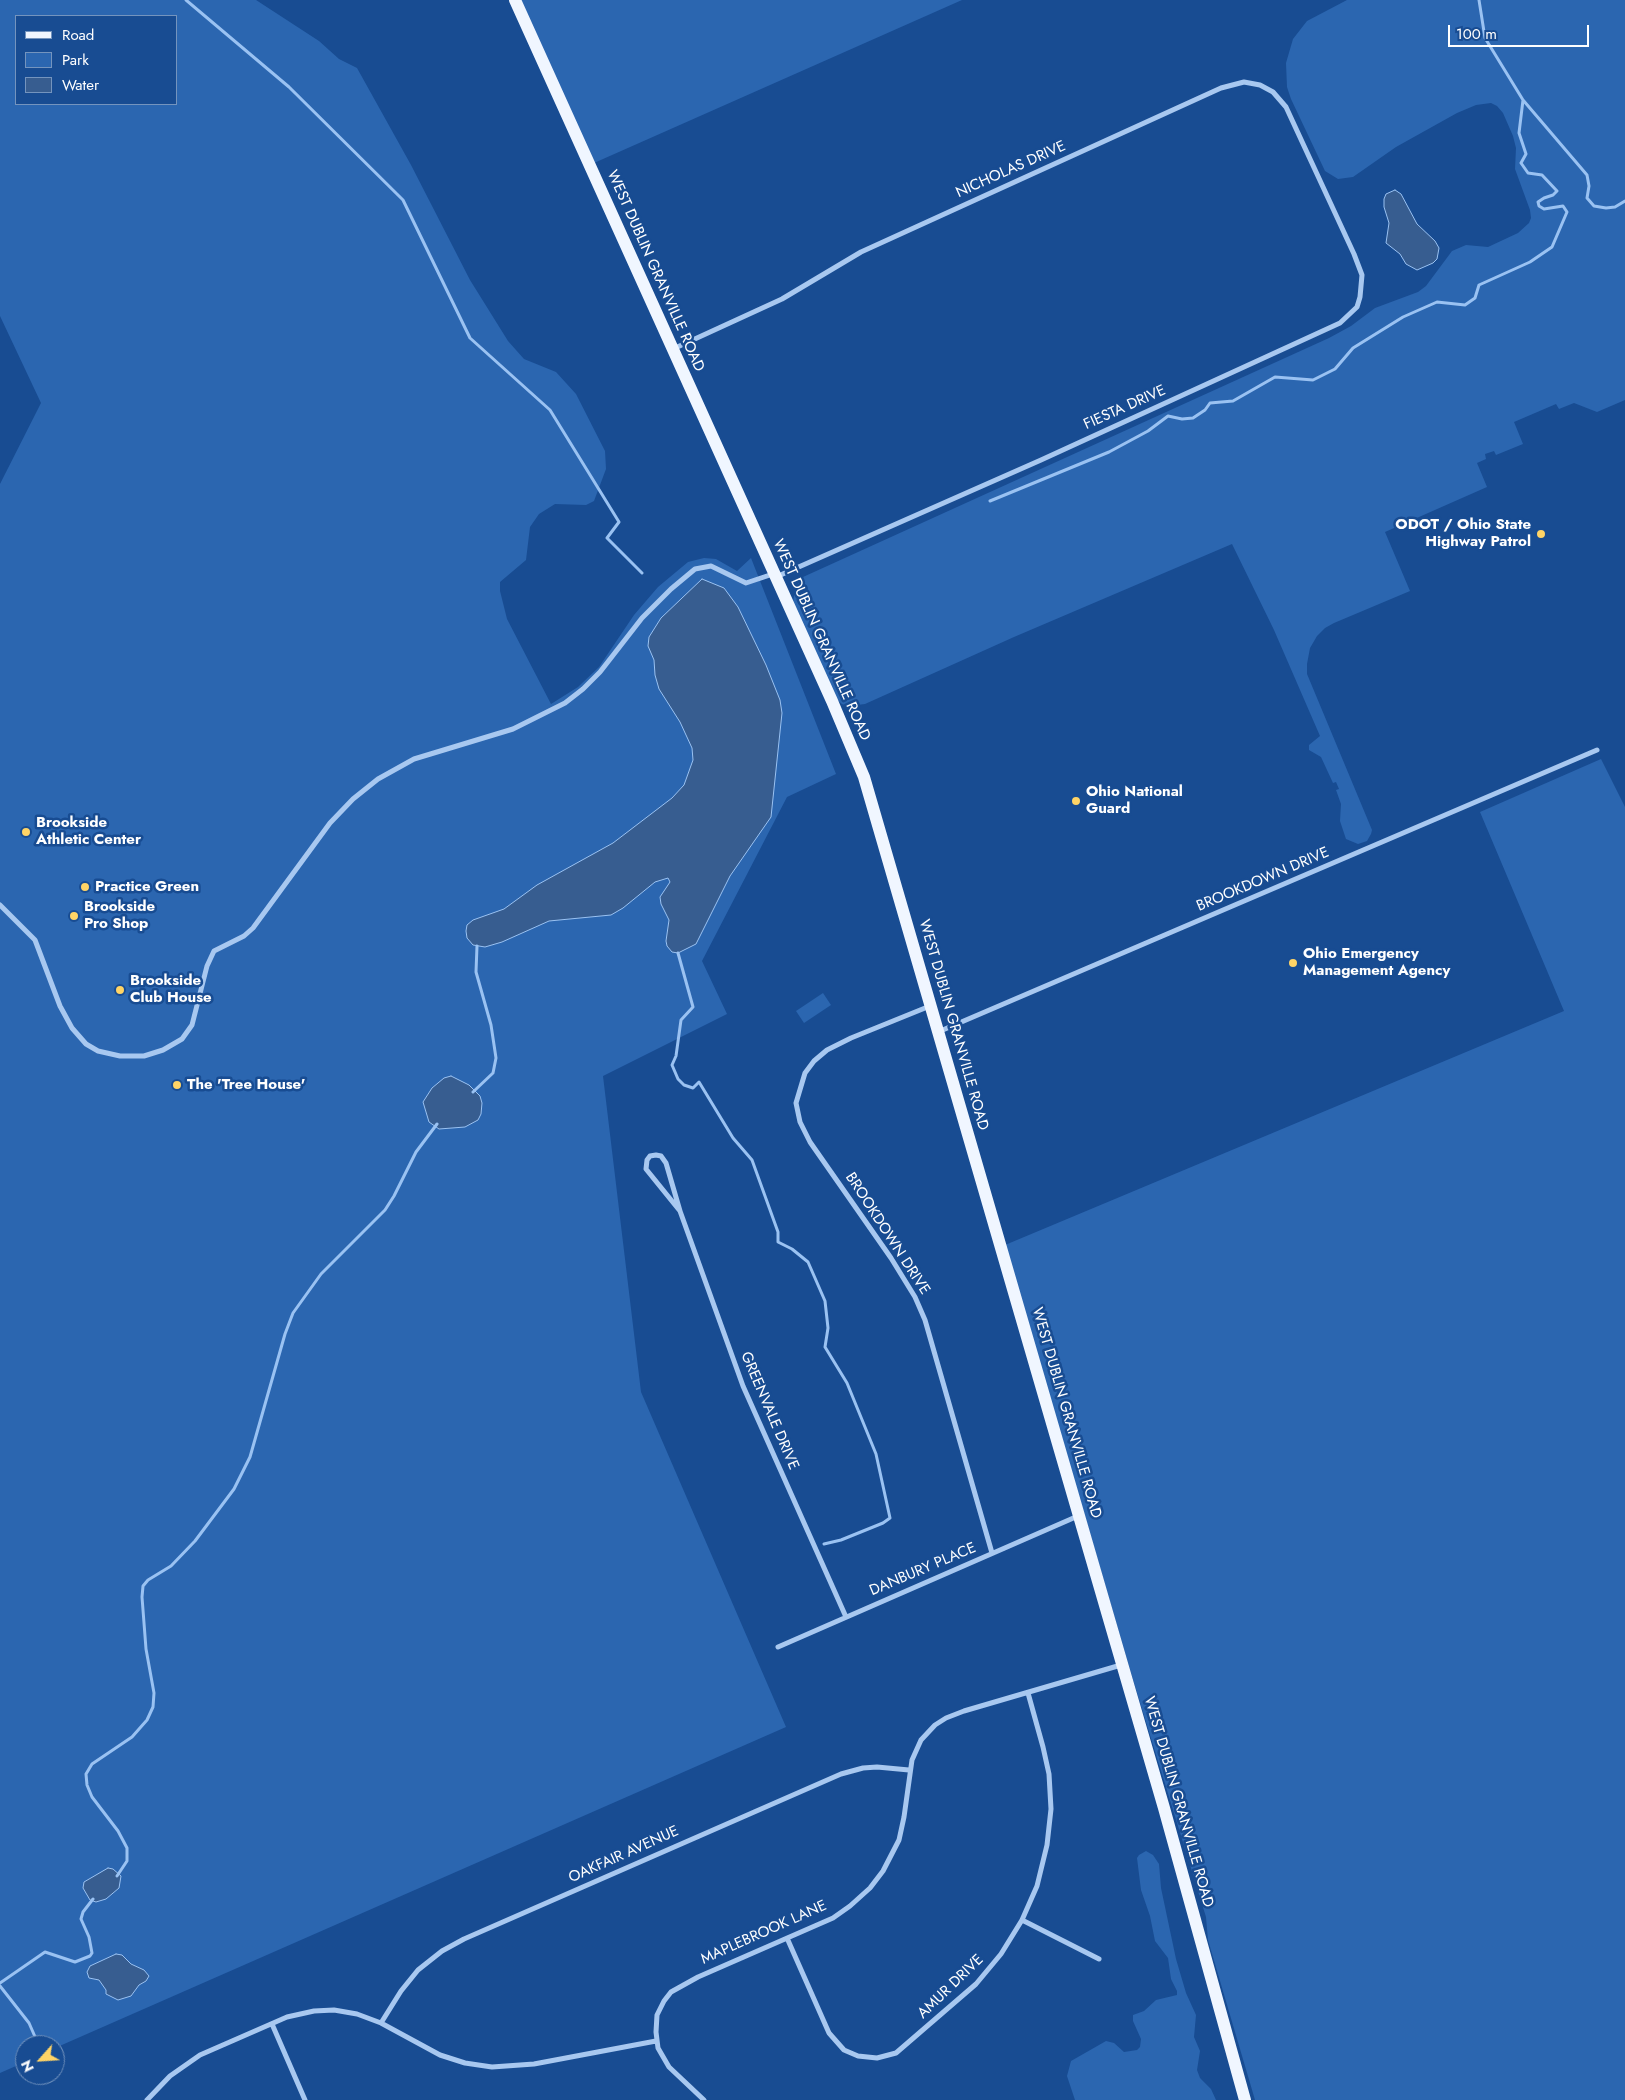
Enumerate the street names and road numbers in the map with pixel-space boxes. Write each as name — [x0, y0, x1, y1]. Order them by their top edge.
street label: NICHOLAS DRIVE — [953, 138, 1069, 202]
street label: WEST DUBLIN GRANVILLE ROAD — [602, 167, 708, 375]
street label: FIESTA DRIVE — [1081, 382, 1169, 434]
street label: WEST DUBLIN GRANVILLE ROAD — [768, 536, 874, 744]
street label: BROOKDOWN DRIVE — [1194, 844, 1332, 916]
street label: WEST DUBLIN GRANVILLE ROAD — [914, 917, 992, 1133]
street label: BROOKDOWN DRIVE — [841, 1170, 933, 1298]
street label: WEST DUBLIN GRANVILLE ROAD — [1027, 1305, 1105, 1521]
street label: GREENVALE DRIVE — [736, 1349, 802, 1473]
street label: DANBURY PLACE — [867, 1539, 979, 1601]
street label: WEST DUBLIN GRANVILLE ROAD — [1139, 1694, 1217, 1910]
street label: OAKFAIR AVENUE — [566, 1823, 682, 1887]
street label: MAPLEBROOK LANE — [698, 1897, 830, 1969]
street label: AMUR DRIVE — [914, 1951, 988, 2023]

